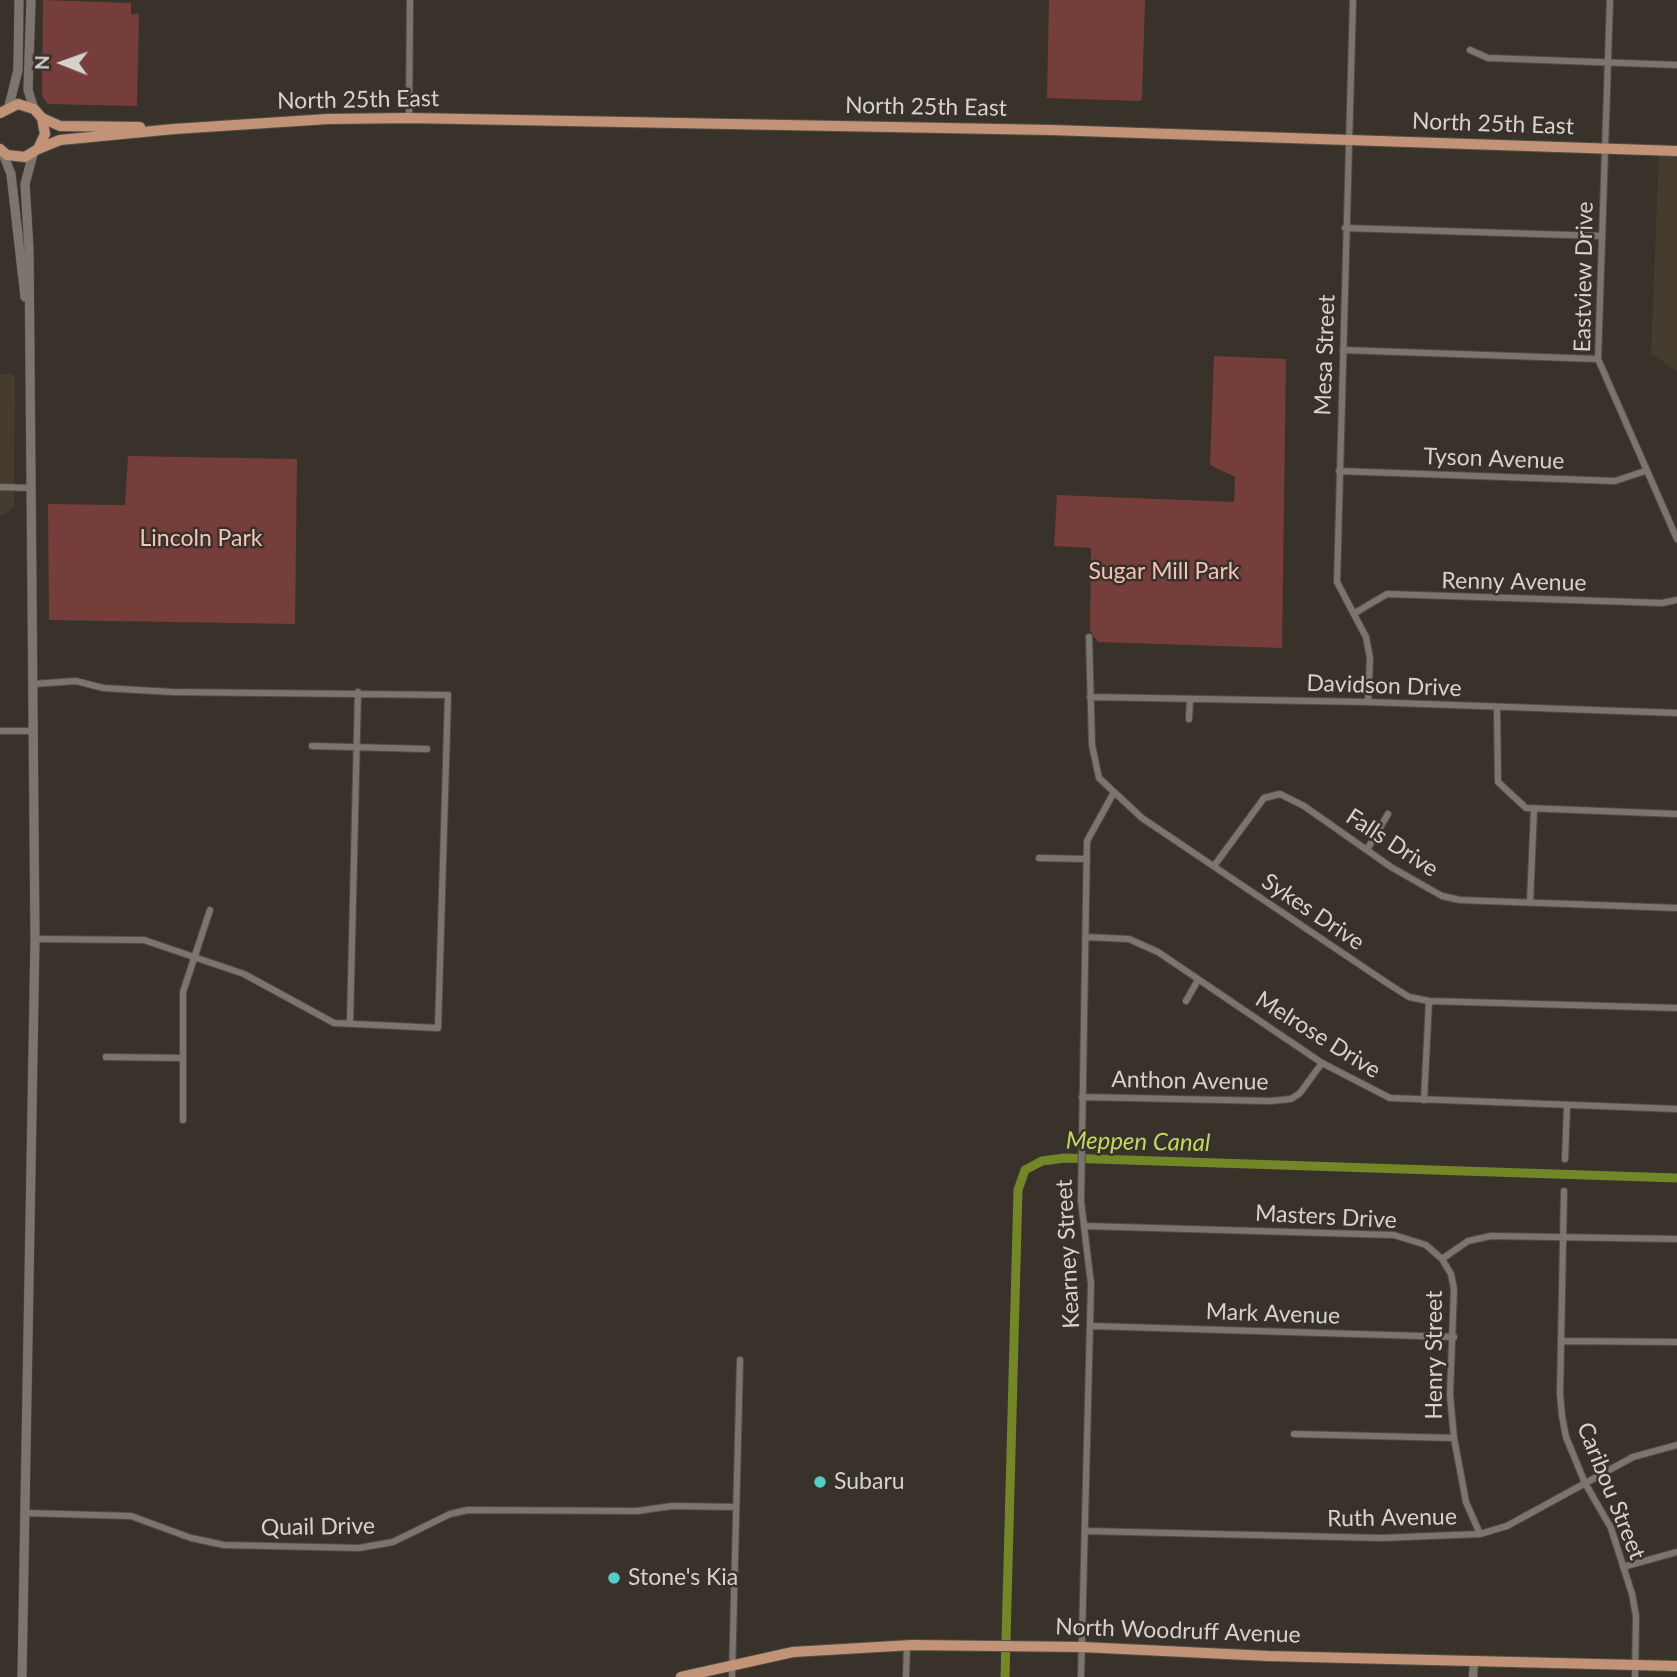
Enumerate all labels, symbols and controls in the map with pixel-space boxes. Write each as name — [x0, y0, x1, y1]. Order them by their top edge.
north arrow — [28, 28, 98, 98]
text: N — [30, 55, 53, 70]
street label: North 25th East — [277, 85, 439, 115]
street label: North 25th East — [845, 92, 1007, 122]
street label: North 25th East — [1412, 107, 1574, 141]
street label: Eastview Drive — [1569, 201, 1599, 353]
street label: Mesa Street — [1309, 294, 1341, 416]
street label: Tyson Avenue — [1423, 443, 1565, 475]
park label: Lincoln Park — [139, 525, 263, 553]
park label: Sugar Mill Park — [1088, 558, 1240, 586]
street label: Renny Avenue — [1441, 567, 1587, 597]
street label: Davidson Drive — [1306, 670, 1462, 702]
street label: Falls Drive — [1341, 803, 1443, 883]
street label: Sykes Drive — [1257, 868, 1369, 956]
street label: Melrose Drive — [1250, 986, 1386, 1084]
street label: Anthon Avenue — [1111, 1066, 1269, 1096]
water label: Meppen Canal — [1066, 1126, 1210, 1158]
street label: Kearney Street — [1050, 1179, 1086, 1329]
street label: Masters Drive — [1255, 1200, 1397, 1234]
street label: Henry Street — [1421, 1291, 1449, 1419]
street label: Mark Avenue — [1205, 1298, 1341, 1330]
street label: Caribou Street — [1571, 1418, 1651, 1564]
place label: Subaru — [834, 1468, 905, 1496]
marker: Subaru — [812, 1474, 828, 1490]
street label: Ruth Avenue — [1327, 1503, 1457, 1533]
street label: Quail Drive — [261, 1512, 375, 1542]
place label: Stone's Kia — [628, 1564, 738, 1592]
marker: Stone's Kia — [606, 1570, 622, 1586]
street label: North Woodruff Avenue — [1055, 1613, 1301, 1649]

